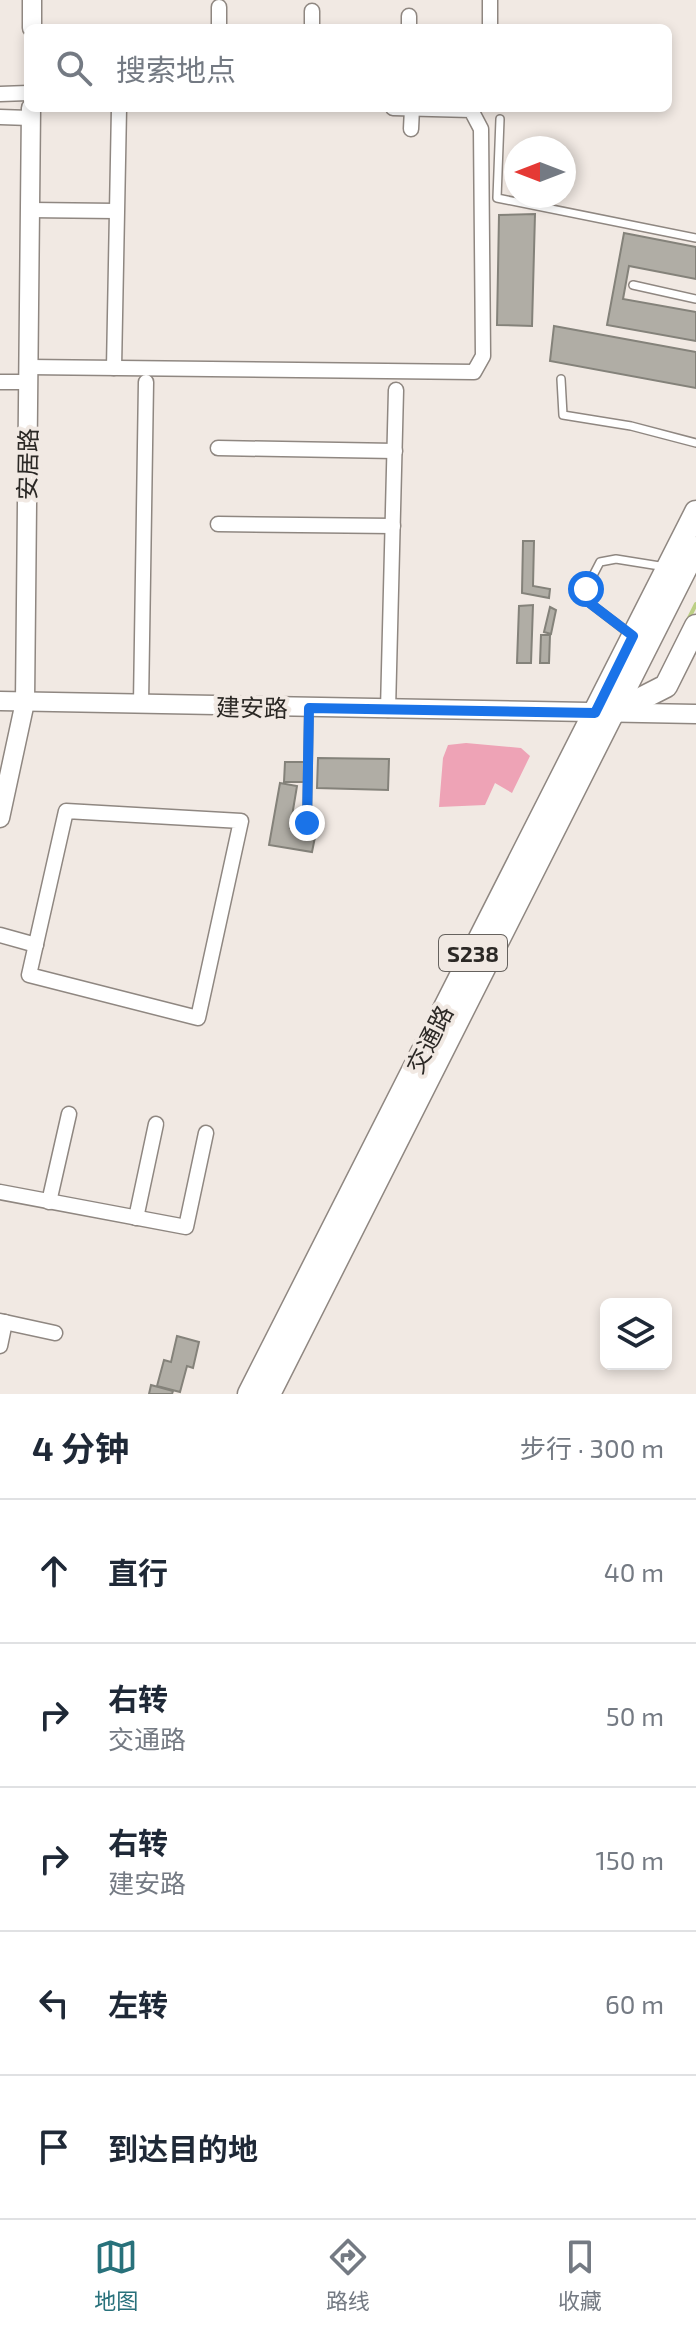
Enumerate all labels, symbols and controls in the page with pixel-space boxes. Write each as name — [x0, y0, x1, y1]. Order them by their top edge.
search box — [24, 24, 672, 112]
icon: search — [52, 46, 96, 90]
text: 搜索地点 — [116, 51, 236, 87]
north arrow — [504, 136, 576, 208]
street label: 安居路 — [12, 428, 42, 500]
route start — [568, 571, 604, 607]
street label: 建安路 — [216, 692, 288, 722]
route end — [289, 805, 325, 841]
road number: S238 — [439, 935, 507, 971]
street label: 交通路 — [400, 1000, 458, 1078]
map controls — [600, 1298, 672, 1370]
button: layers — [600, 1298, 672, 1370]
text: 4 分钟 — [32, 1427, 129, 1468]
text: 步行 · 300 m — [520, 1432, 664, 1463]
icon: ahead — [32, 1549, 76, 1593]
text: 直行 — [108, 1554, 168, 1590]
text: 40 m — [604, 1556, 664, 1587]
text: 右转 — [108, 1680, 168, 1716]
icon: right — [32, 1693, 76, 1737]
text: 50 m — [606, 1700, 664, 1731]
text: 交通路 — [108, 1723, 186, 1754]
text: 右转 — [108, 1824, 168, 1860]
icon: right — [32, 1837, 76, 1881]
text: 150 m — [595, 1844, 664, 1875]
text: 建安路 — [108, 1867, 186, 1898]
icon: left — [32, 1981, 76, 2025]
text: 左转 — [108, 1986, 168, 2022]
text: 60 m — [605, 1988, 664, 2019]
icon: arrive — [32, 2125, 76, 2169]
text: 到达目的地 — [108, 2130, 258, 2166]
tab: 地图 — [94, 2235, 138, 2315]
tab: 路线 — [326, 2235, 370, 2315]
tab: 收藏 — [558, 2235, 602, 2315]

